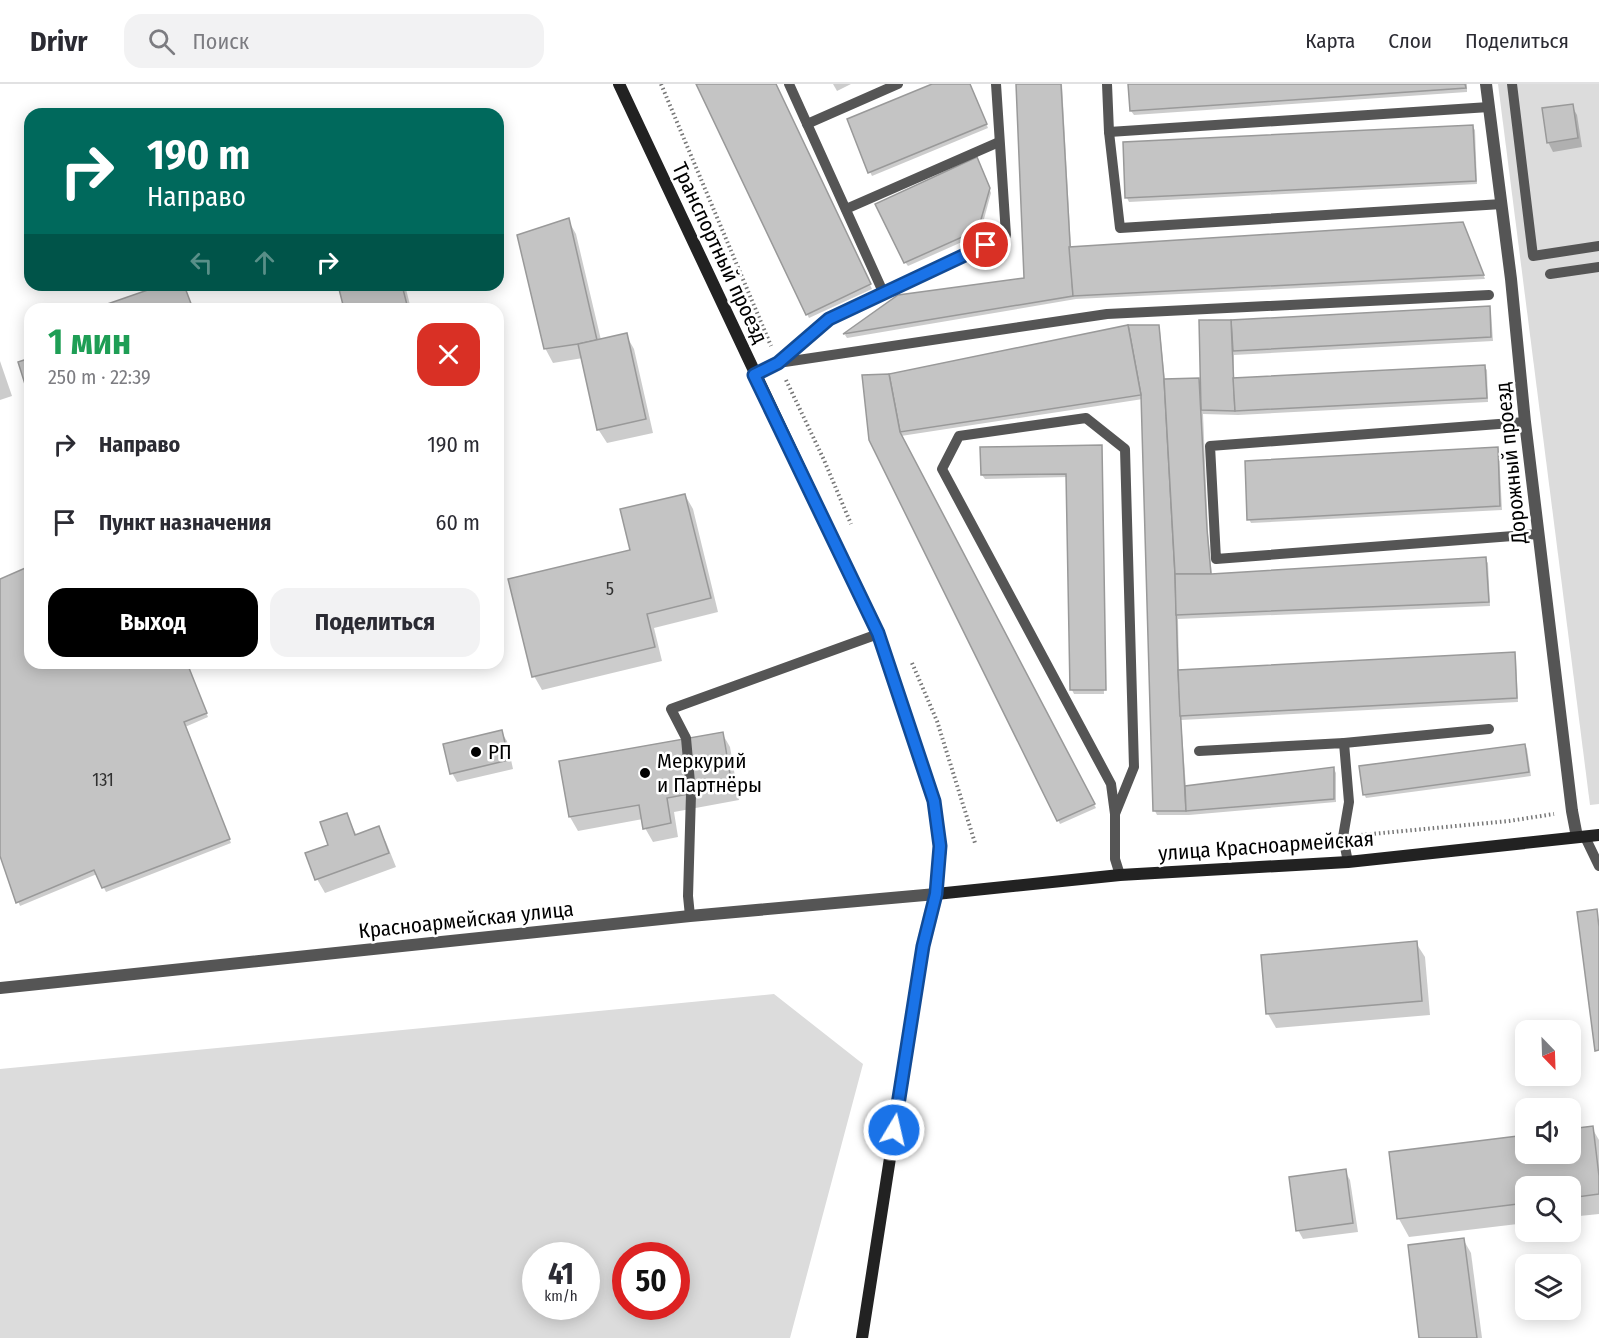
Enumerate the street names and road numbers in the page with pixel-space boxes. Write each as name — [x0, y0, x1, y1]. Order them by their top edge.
street label: Транспортный проезд — [667, 158, 773, 348]
street label: Дорожный проезд — [1490, 381, 1533, 546]
street label: улица Красноармейская — [1157, 825, 1375, 867]
street label: Красноармейская улица — [357, 896, 575, 944]

